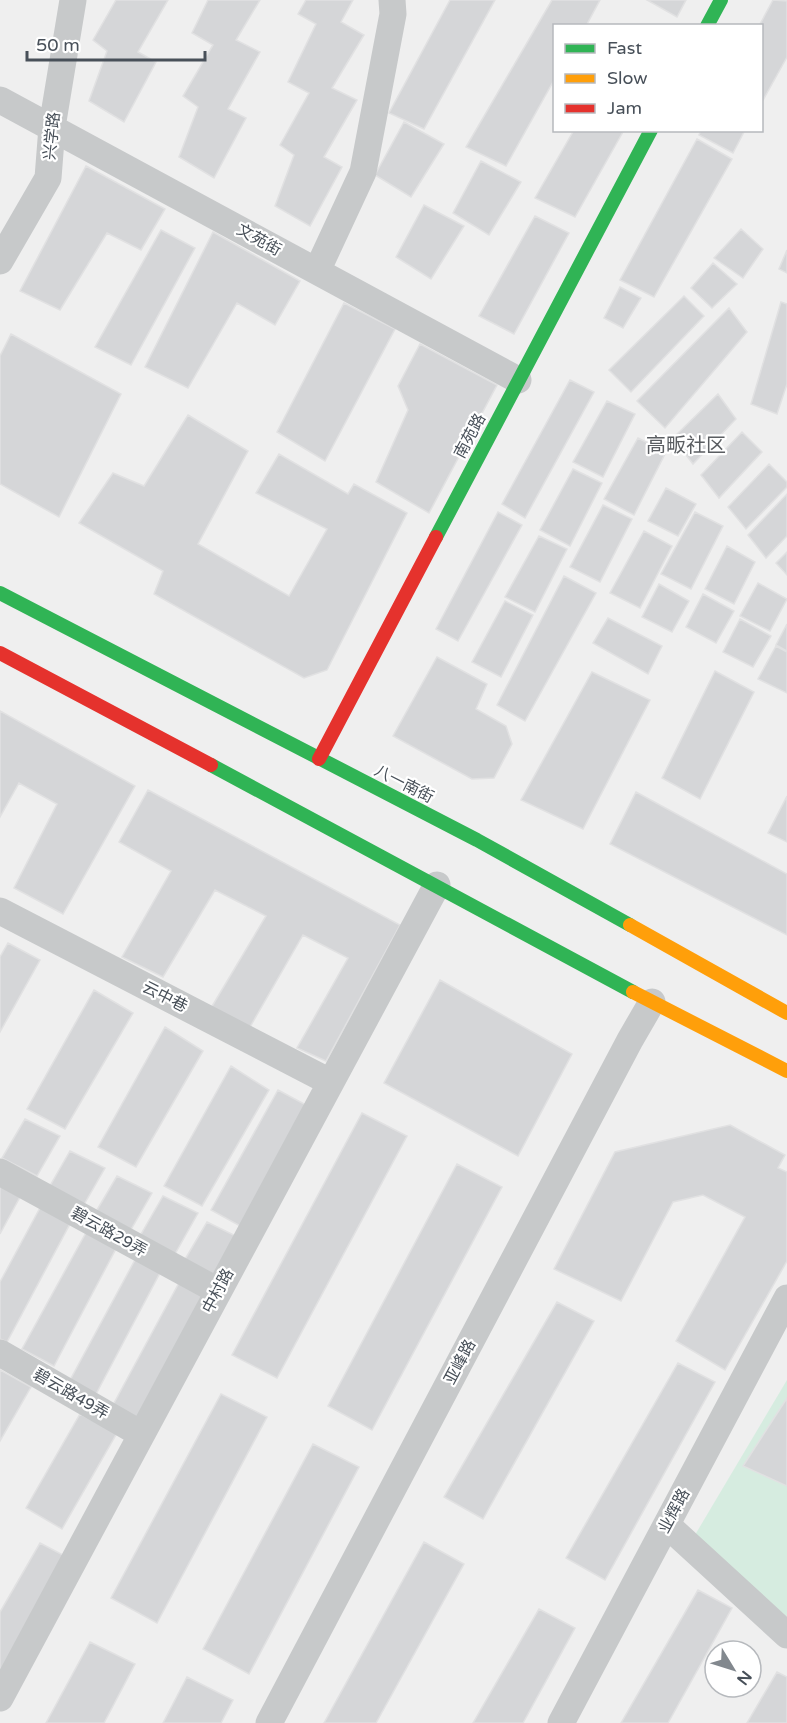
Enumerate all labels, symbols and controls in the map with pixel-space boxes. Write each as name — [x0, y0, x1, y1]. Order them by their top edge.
scale bar — [27, 24, 206, 62]
legend — [553, 24, 763, 132]
text: 50 m — [36, 34, 80, 56]
text: Fast — [607, 37, 642, 59]
text: Slow — [607, 67, 648, 89]
text: Jam — [607, 97, 642, 119]
street label: 兴学路 — [40, 111, 64, 161]
street label: 文苑街 — [233, 220, 285, 260]
street label: 南苑路 — [450, 410, 490, 462]
district label: 高畈社区 — [646, 434, 726, 458]
street label: 八一南街 — [371, 761, 437, 807]
street label: 云中巷 — [139, 977, 191, 1017]
street label: 碧云路29弄 — [67, 1203, 151, 1261]
street label: 中村路 — [198, 1265, 238, 1317]
street label: 亚峰路 — [440, 1336, 480, 1388]
street label: 碧云路49弄 — [30, 1364, 112, 1424]
street label: 业辉路 — [654, 1485, 694, 1537]
north arrow — [703, 1639, 763, 1699]
text: N — [732, 1666, 756, 1689]

